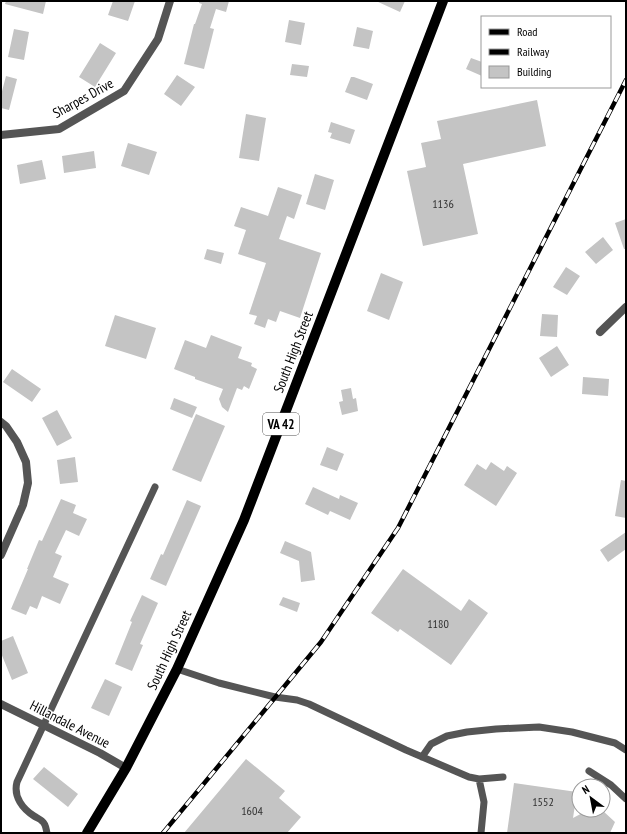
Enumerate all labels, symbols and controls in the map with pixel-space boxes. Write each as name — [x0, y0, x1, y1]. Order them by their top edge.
legend — [481, 16, 611, 88]
text: Road — [517, 24, 537, 39]
text: Railway — [517, 44, 550, 59]
text: Building — [517, 64, 552, 79]
street label: Sharpes Drive — [50, 74, 117, 122]
house number: 1136 — [432, 196, 454, 211]
street label: South High Street — [269, 309, 317, 395]
road number: VA 42 — [263, 413, 299, 435]
street label: South High Street — [143, 607, 195, 693]
house number: 1180 — [427, 616, 449, 631]
street label: Hillandale Avenue — [27, 696, 113, 752]
north arrow — [571, 778, 611, 818]
text: N — [579, 782, 592, 797]
house number: 1552 — [532, 794, 554, 809]
house number: 1604 — [241, 803, 263, 818]

